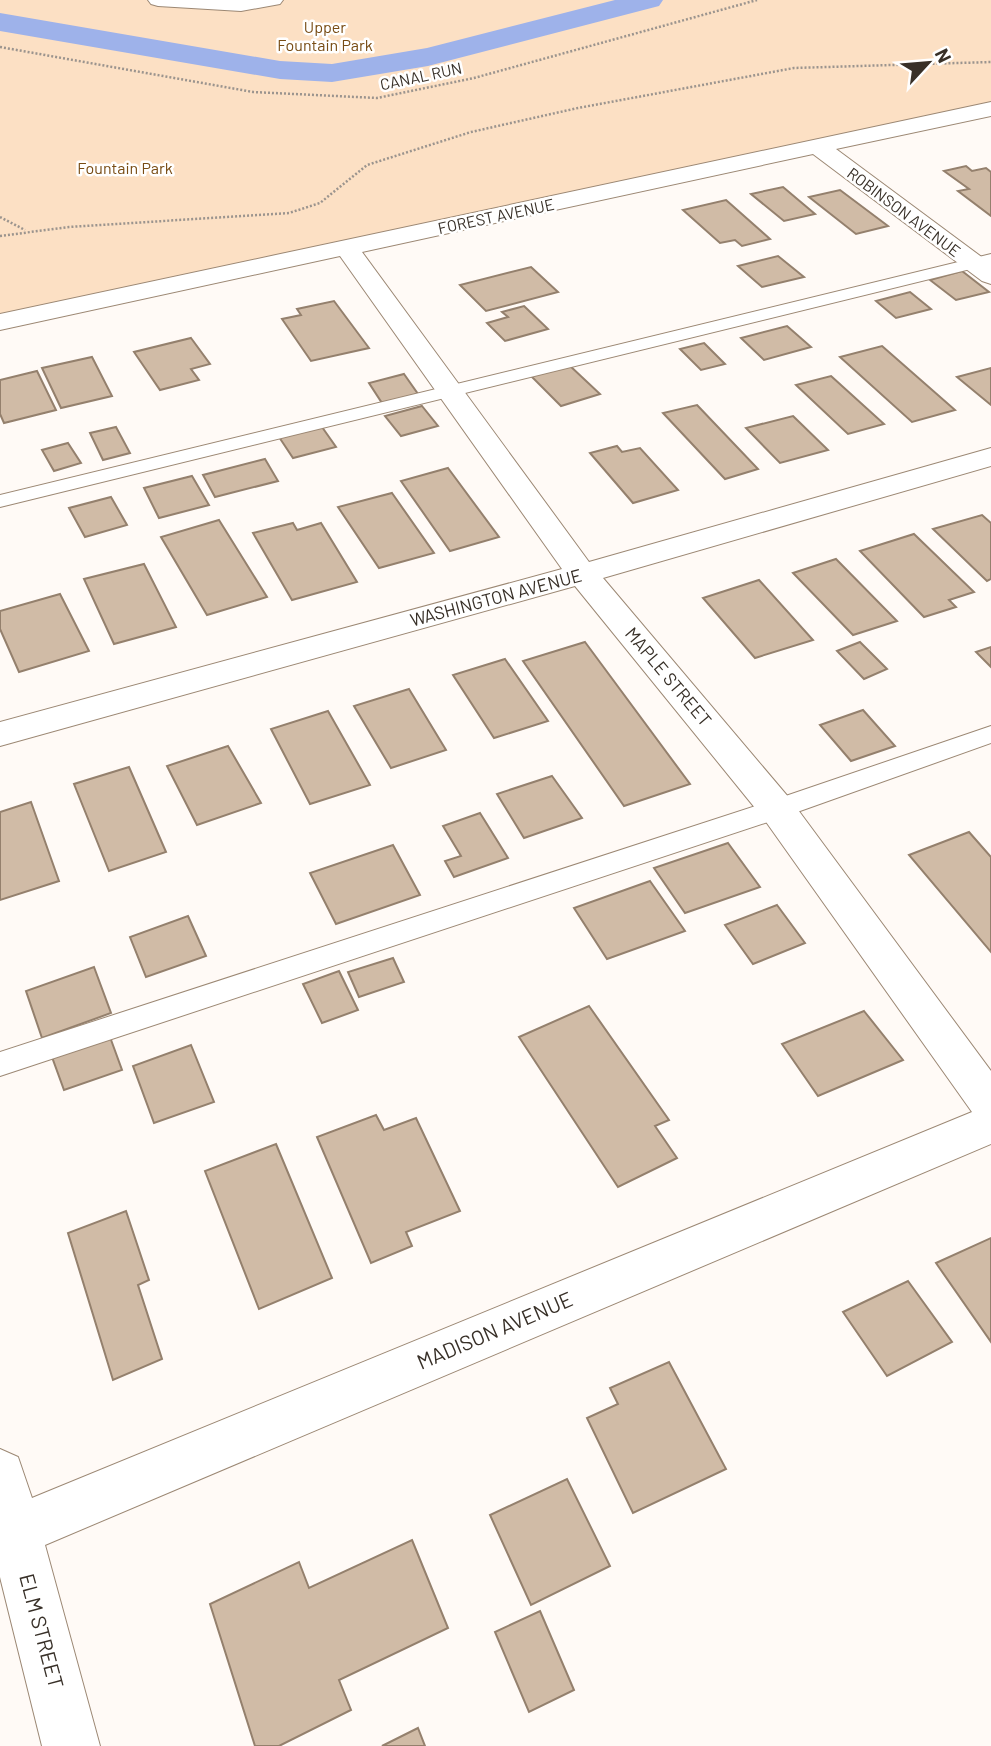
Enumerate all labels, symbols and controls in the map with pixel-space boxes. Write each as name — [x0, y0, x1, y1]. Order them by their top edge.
park label: Upper Fountain Park — [277, 17, 373, 54]
north arrow — [893, 28, 963, 98]
text: N — [931, 45, 957, 66]
street label: CANAL RUN — [378, 58, 464, 93]
park label: Fountain Park — [77, 158, 173, 177]
street label: ROBINSON AVENUE — [844, 163, 965, 260]
street label: FOREST AVENUE — [436, 194, 556, 237]
street label: WASHINGTON AVENUE — [408, 564, 584, 631]
street label: MAPLE STREET — [621, 622, 717, 730]
street label: MADISON AVENUE — [413, 1285, 576, 1374]
street label: ELM STREET — [15, 1570, 70, 1691]

